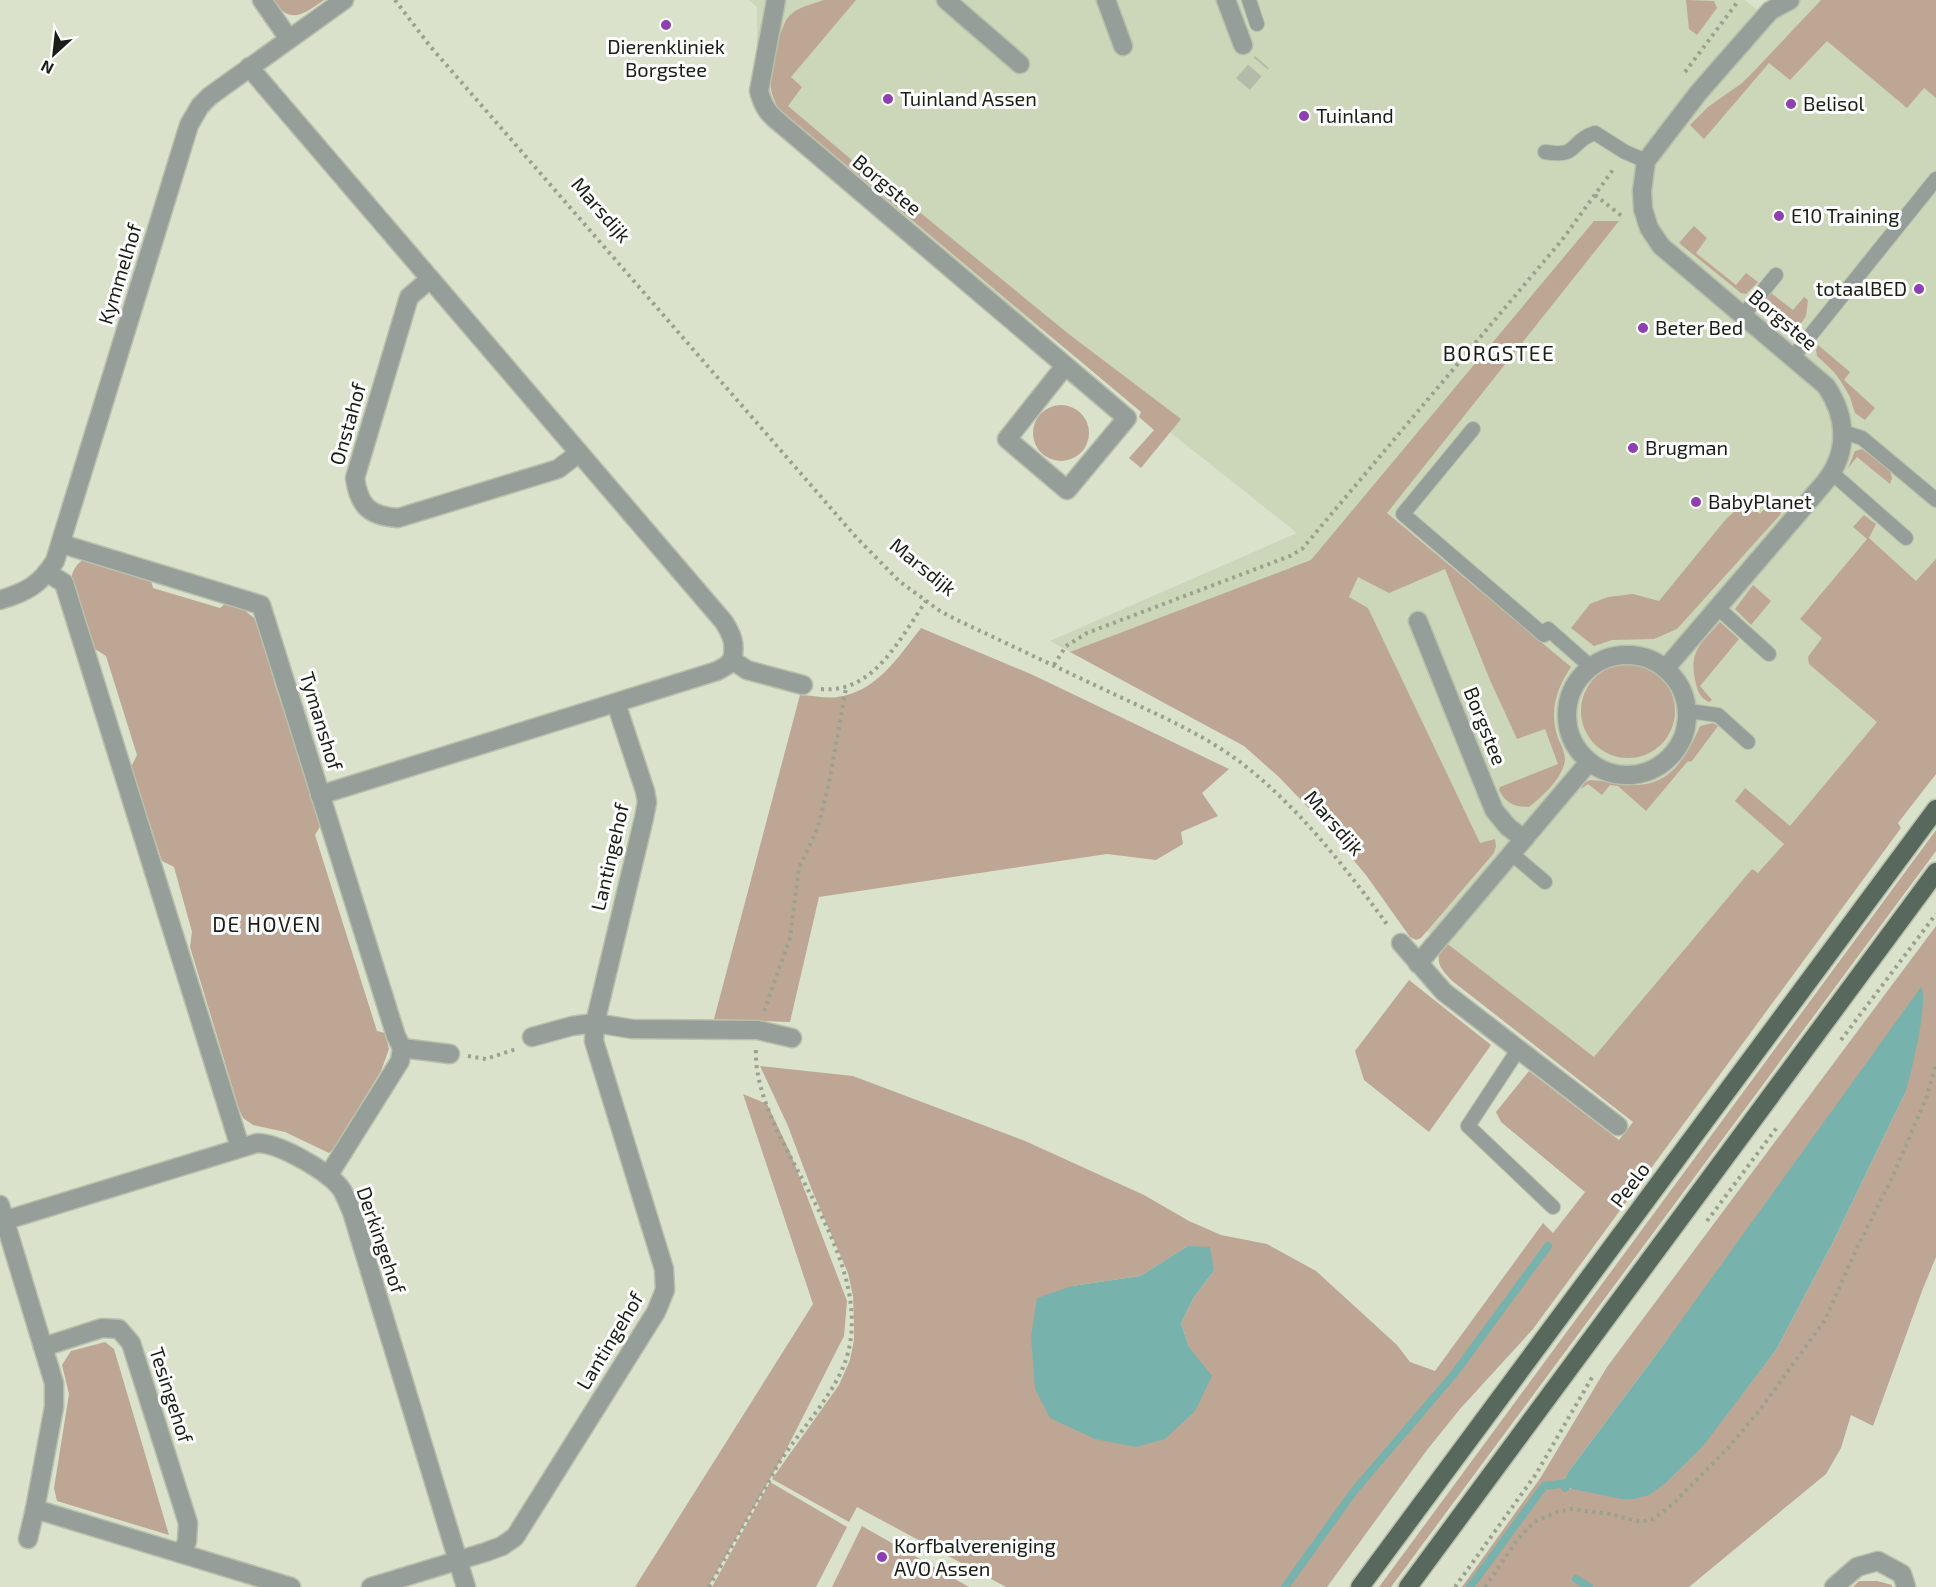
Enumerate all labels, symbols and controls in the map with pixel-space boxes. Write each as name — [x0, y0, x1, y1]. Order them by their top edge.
marker: Dierenkliniek Borgstee — [659, 18, 673, 32]
north arrow — [24, 24, 84, 84]
place label: Dierenkliniek Borgstee — [607, 34, 725, 81]
text: N — [37, 57, 56, 79]
place label: Tuinland Assen — [900, 86, 1037, 110]
place label: Belisol — [1803, 91, 1865, 115]
marker: Tuinland Assen — [881, 92, 895, 106]
marker: Belisol — [1784, 97, 1798, 111]
place label: Tuinland — [1316, 103, 1394, 127]
marker: Tuinland — [1297, 109, 1311, 123]
street label: Borgstee — [848, 149, 927, 220]
street label: Marsdijk — [567, 172, 637, 247]
place label: E10 Training — [1791, 203, 1899, 227]
marker: E10 Training — [1772, 209, 1786, 223]
street label: Kymmelhof — [92, 220, 146, 327]
place label: totaalBED — [1816, 276, 1907, 300]
marker: totaalBED — [1912, 282, 1926, 296]
street label: Borgstee — [1744, 284, 1823, 355]
place label: Beter Bed — [1655, 315, 1743, 339]
marker: Beter Bed — [1636, 321, 1650, 335]
district label: BORGSTEE — [1443, 340, 1555, 365]
street label: Onstahof — [324, 380, 370, 468]
place label: Brugman — [1645, 435, 1728, 459]
marker: Brugman — [1626, 441, 1640, 455]
place label: BabyPlanet — [1708, 489, 1812, 513]
marker: BabyPlanet — [1689, 495, 1703, 509]
street label: Marsdijk — [886, 532, 962, 600]
street label: Tymanshof — [296, 669, 348, 773]
street label: Borgstee — [1459, 683, 1512, 768]
street label: Marsdijk — [1300, 785, 1370, 860]
street label: Lantingehof — [585, 800, 633, 913]
district label: DE HOVEN — [212, 911, 322, 936]
street label: Peelo — [1604, 1157, 1654, 1212]
street label: Derkingehof — [352, 1183, 412, 1297]
street label: Lantingehof — [571, 1287, 648, 1394]
street label: Tesingehof — [145, 1344, 199, 1446]
place label: Korfbalvereniging AVO Assen — [894, 1533, 1056, 1580]
marker: Korfbalvereniging AVO Assen — [875, 1550, 889, 1564]

